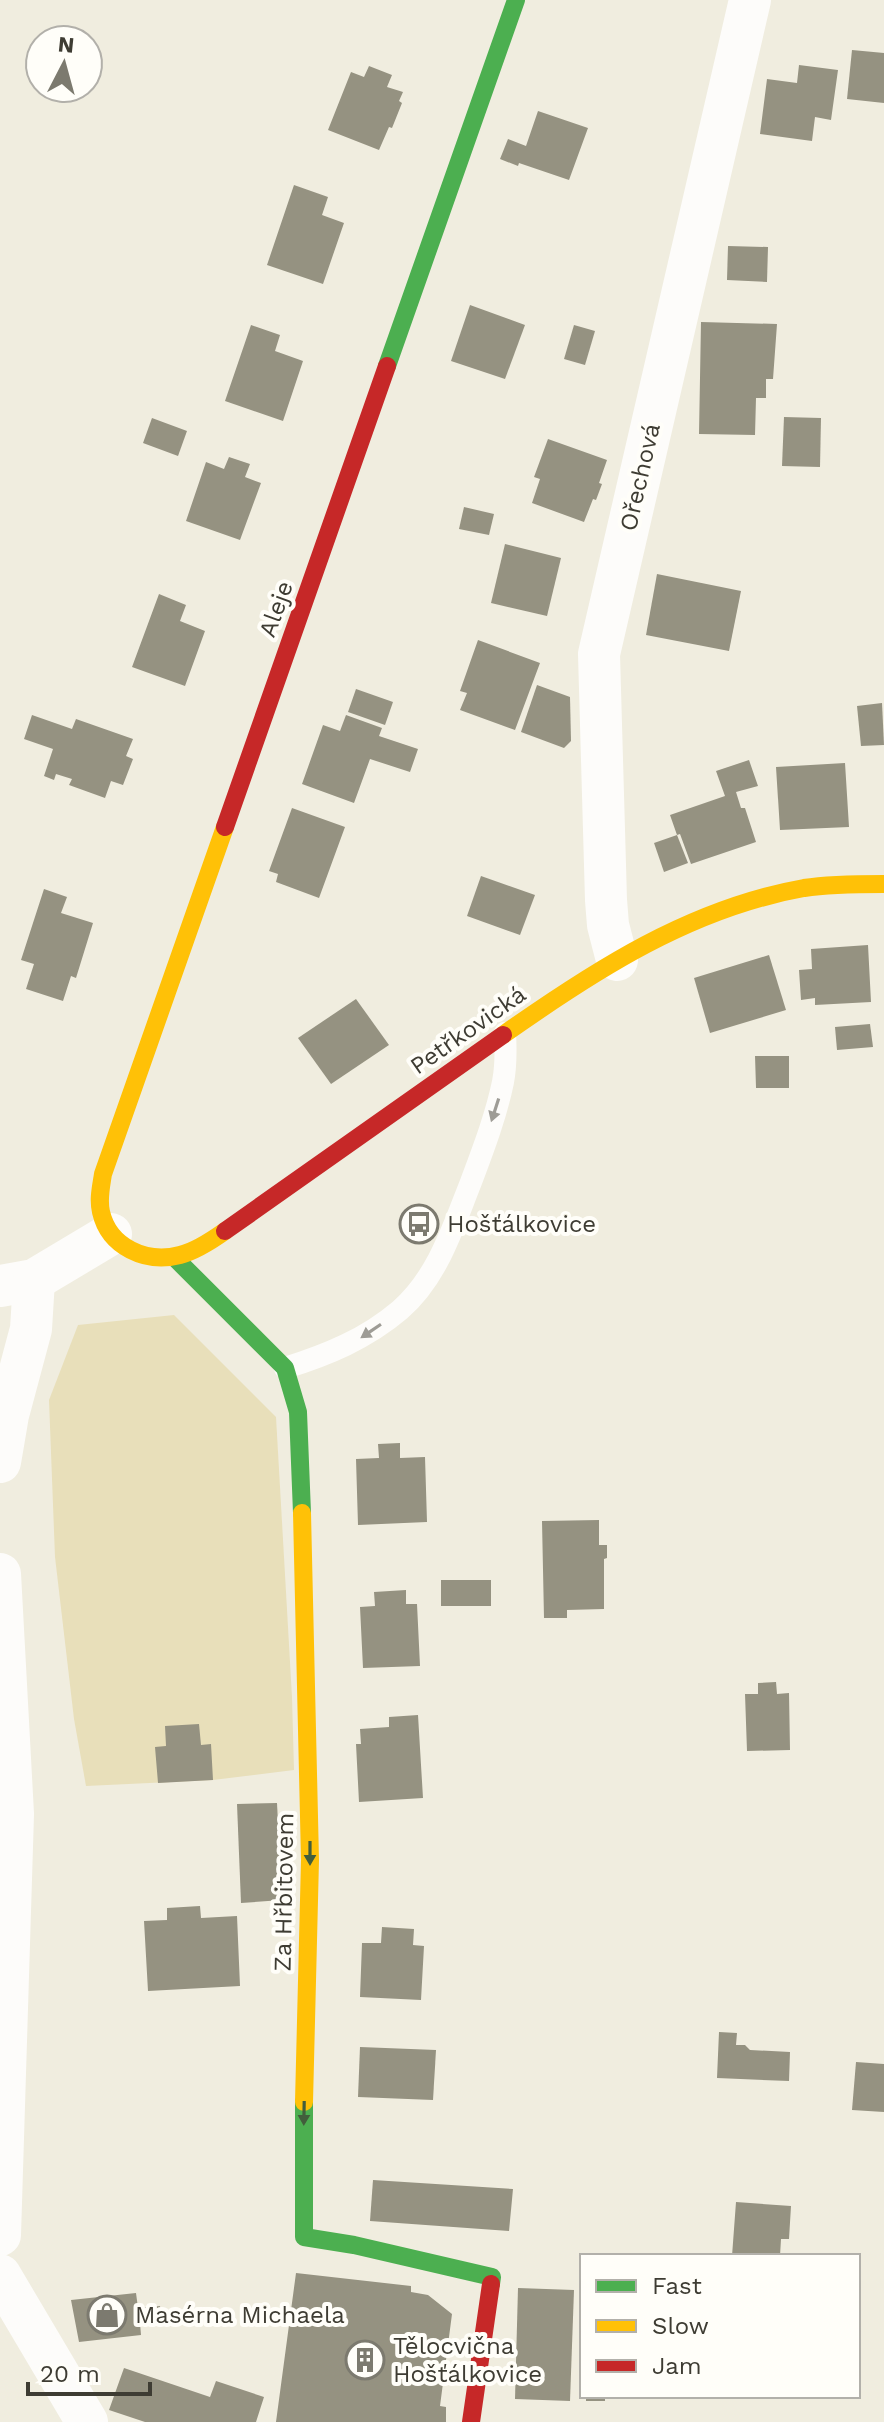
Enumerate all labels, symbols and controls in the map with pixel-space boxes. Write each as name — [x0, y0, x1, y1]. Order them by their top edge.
north arrow — [24, 24, 104, 104]
text: N — [57, 31, 75, 58]
street label: Ořechová — [614, 420, 666, 534]
street label: Aleje — [253, 577, 299, 641]
street label: Petřkovická — [405, 980, 531, 1080]
one-way arrow — [488, 1098, 501, 1122]
bus stop icon: Hošťálkovice — [398, 1203, 440, 1245]
place label: Hošťálkovice — [447, 1210, 596, 1238]
one-way arrow — [360, 1323, 381, 1338]
street label: Za Hřbitovem — [269, 1812, 299, 1972]
one-way arrow — [304, 1841, 316, 1866]
one-way arrow — [298, 2101, 310, 2126]
legend — [580, 2254, 860, 2398]
text: Fast — [652, 2272, 702, 2300]
shop icon: Masérna Michaela — [86, 2294, 128, 2336]
place label: Masérna Michaela — [135, 2301, 345, 2329]
text: Slow — [652, 2312, 709, 2340]
place label: Tělocvična Hošťálkovice — [393, 2332, 542, 2388]
building icon: Tělocvična Hošťálkovice — [344, 2339, 386, 2381]
scale bar — [28, 2346, 150, 2396]
text: Jam — [652, 2352, 702, 2380]
text: 20 m — [40, 2360, 100, 2388]

